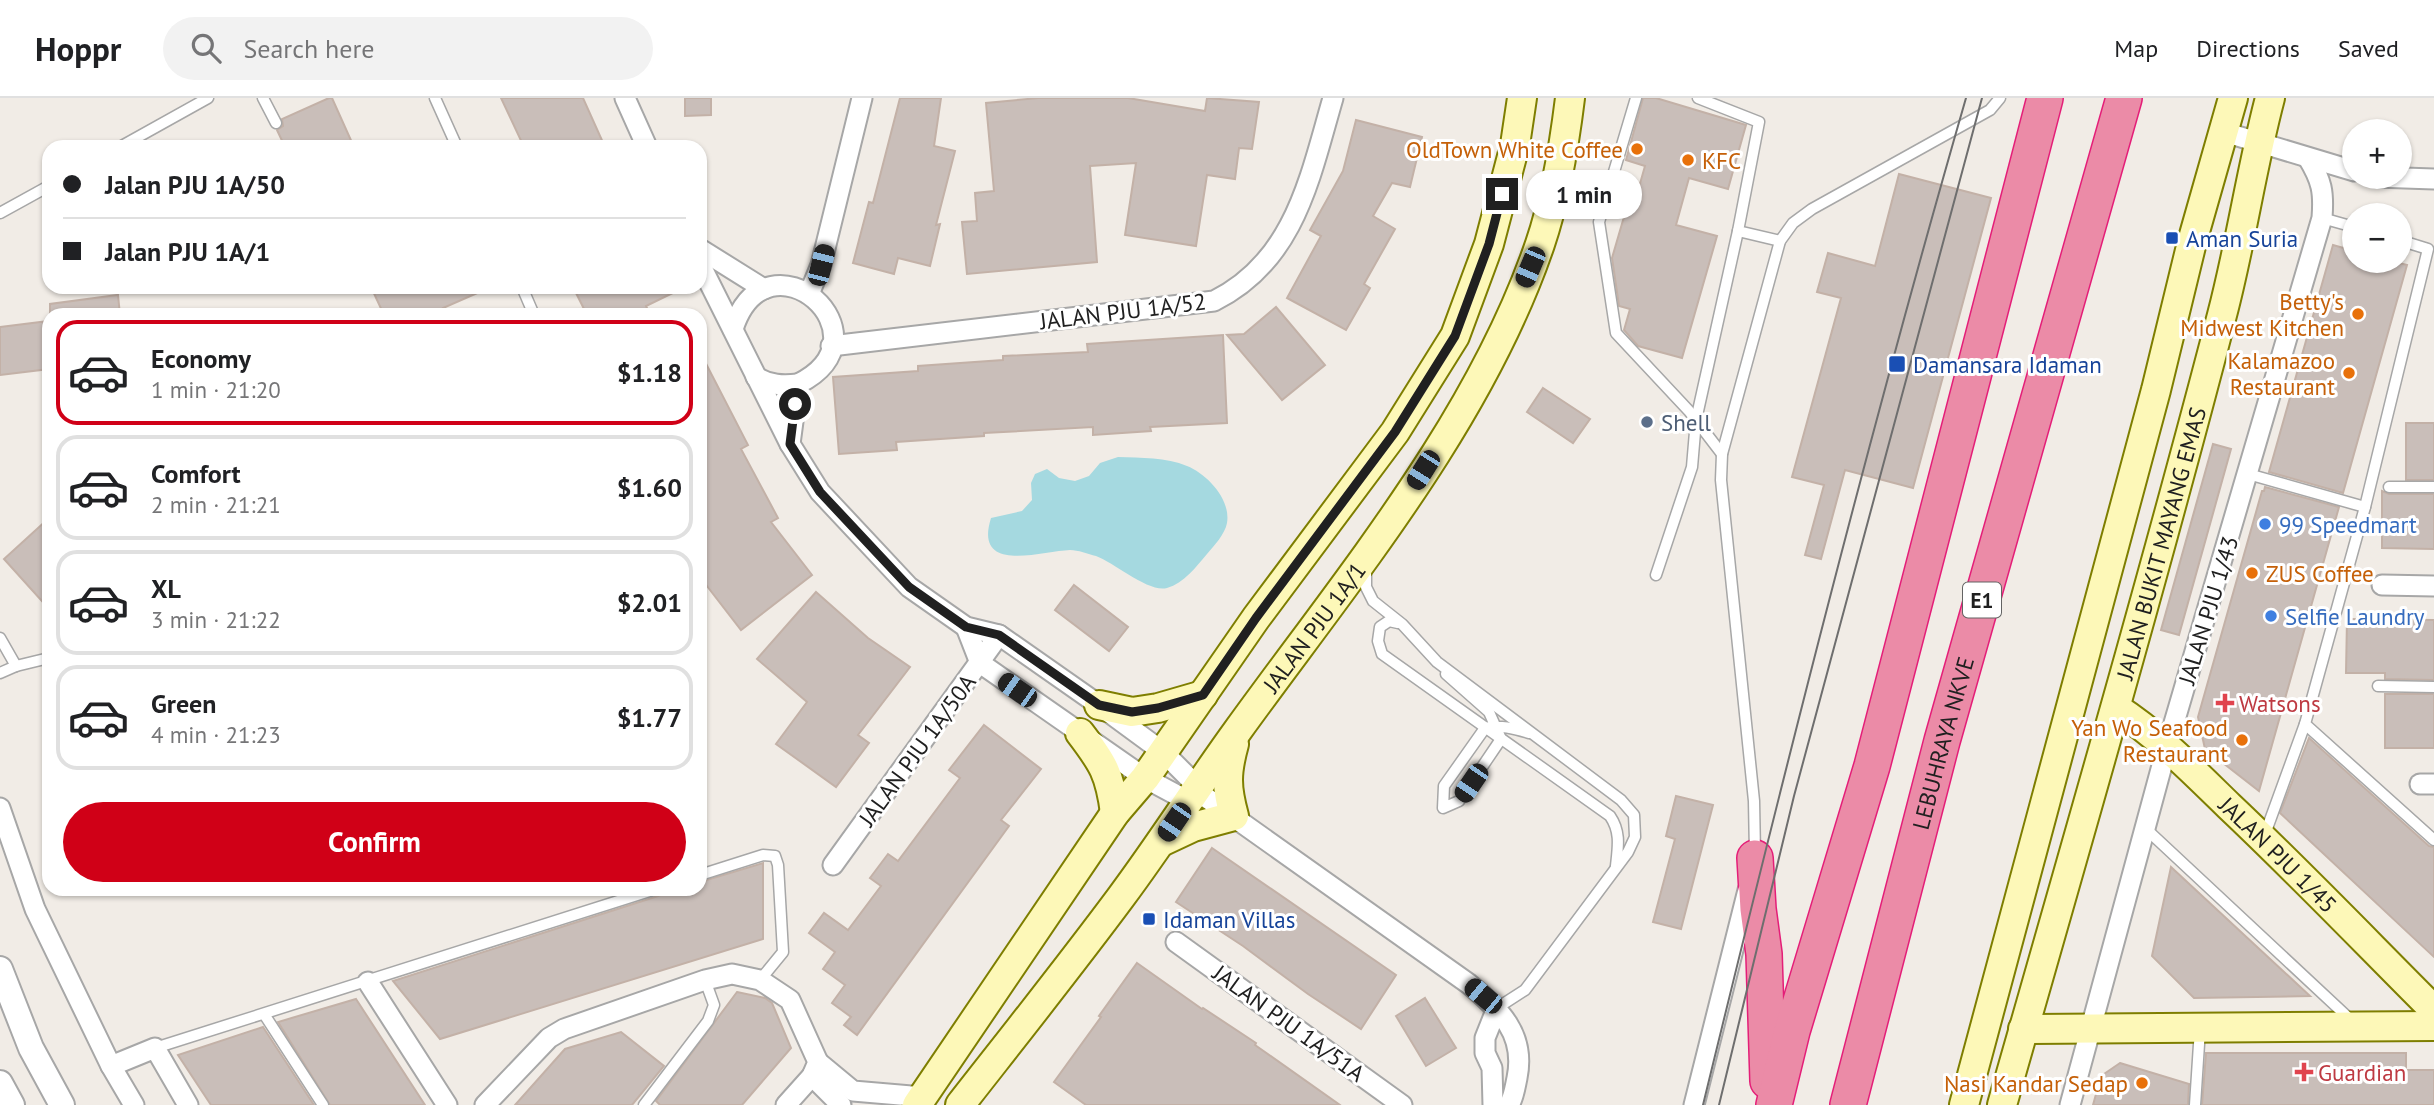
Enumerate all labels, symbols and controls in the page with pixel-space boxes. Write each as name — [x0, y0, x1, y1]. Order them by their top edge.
search box — [163, 17, 653, 80]
text: Hoppr — [35, 27, 121, 70]
icon: search — [187, 29, 225, 67]
text: Search here — [243, 32, 375, 65]
text: Map — [2114, 33, 2158, 64]
text: Directions — [2196, 33, 2300, 64]
text: Saved — [2338, 33, 2399, 64]
map controls — [2342, 119, 2412, 273]
button: + — [2342, 119, 2412, 189]
place label: OldTown White Coffee — [1406, 135, 1623, 164]
marker: OldTown White Coffee — [1629, 141, 1645, 157]
place label: KFC — [1702, 146, 1741, 175]
marker: KFC — [1680, 152, 1696, 168]
text: Jalan PJU 1A/50 — [105, 168, 285, 201]
callout: 1 min — [1526, 170, 1642, 218]
route end — [1486, 178, 1518, 210]
text: 1 min — [1556, 180, 1612, 209]
button: − — [2342, 203, 2412, 273]
place label: Aman Suria — [2186, 224, 2298, 253]
marker: Aman Suria — [2164, 230, 2180, 246]
text: Jalan PJU 1A/1 — [105, 235, 270, 268]
car — [806, 242, 837, 288]
car — [1513, 244, 1548, 290]
street label: JALAN PJU 1A/52 — [1037, 286, 1208, 336]
place label: Betty's Midwest Kitchen — [2180, 287, 2344, 342]
marker: Betty's Midwest Kitchen — [2350, 306, 2366, 322]
icon: car — [67, 341, 130, 404]
text: Economy — [151, 342, 251, 375]
place label: Kalamazoo Restaurant — [2227, 346, 2335, 401]
place label: Damansara Idaman — [1913, 350, 2102, 379]
marker: Damansara Idaman — [1887, 354, 1907, 374]
text: $1.18 — [617, 356, 682, 389]
marker: Kalamazoo Restaurant — [2341, 365, 2357, 381]
text: 1 min · 21:20 — [151, 375, 281, 404]
route start — [779, 388, 811, 420]
street label: JALAN BUKIT MAYANG EMAS — [2109, 404, 2212, 683]
place label: Shell — [1661, 408, 1711, 437]
marker: Shell — [1639, 414, 1655, 430]
car — [1403, 447, 1444, 493]
icon: car — [67, 456, 130, 519]
text: Comfort — [151, 457, 241, 490]
text: $1.60 — [617, 471, 682, 504]
text: 2 min · 21:21 — [151, 490, 281, 519]
place label: 99 Speedmart — [2279, 510, 2417, 539]
marker: 99 Speedmart — [2257, 516, 2273, 532]
street label: JALAN PJU 1/43 — [2171, 532, 2244, 689]
street label: JALAN PJU 1A/1 — [1256, 556, 1372, 699]
place label: ZUS Coffee — [2266, 559, 2374, 588]
marker: ZUS Coffee — [2244, 565, 2260, 581]
icon: car — [67, 571, 130, 634]
text: XL — [151, 572, 181, 605]
road number: E1 — [1963, 582, 2001, 618]
text: $2.01 — [617, 586, 682, 619]
place label: Selfie Laundry — [2285, 602, 2425, 631]
text: 3 min · 21:22 — [151, 605, 281, 634]
marker: Selfie Laundry — [2263, 608, 2279, 624]
street label: LEBUHRAYA NKVE — [1905, 653, 1980, 833]
street label: JALAN PJU 1A/50A — [852, 668, 982, 832]
car — [994, 669, 1041, 711]
icon: car — [67, 686, 130, 749]
text: Green — [151, 687, 216, 720]
place label: Watsons — [2239, 689, 2321, 718]
marker: Watsons — [2217, 695, 2233, 711]
text: $1.77 — [617, 701, 682, 734]
place label: Yan Wo Seafood Restaurant — [2071, 713, 2228, 768]
text: 4 min · 21:23 — [151, 720, 281, 749]
marker: Yan Wo Seafood Restaurant — [2234, 732, 2250, 748]
car — [1451, 760, 1492, 806]
street label: JALAN PJU 1/45 — [2213, 790, 2344, 919]
car — [1154, 799, 1195, 845]
button: Confirm — [63, 802, 686, 882]
place label: Idaman Villas — [1163, 905, 1295, 934]
marker: Idaman Villas — [1141, 911, 1157, 927]
street label: JALAN PJU 1A/51A — [1207, 958, 1371, 1088]
car — [1461, 974, 1506, 1018]
place label: Guardian — [2318, 1058, 2406, 1087]
marker: Guardian — [2296, 1064, 2312, 1080]
place label: Nasi Kandar Sedap — [1944, 1069, 2128, 1098]
marker: Nasi Kandar Sedap — [2134, 1075, 2150, 1091]

